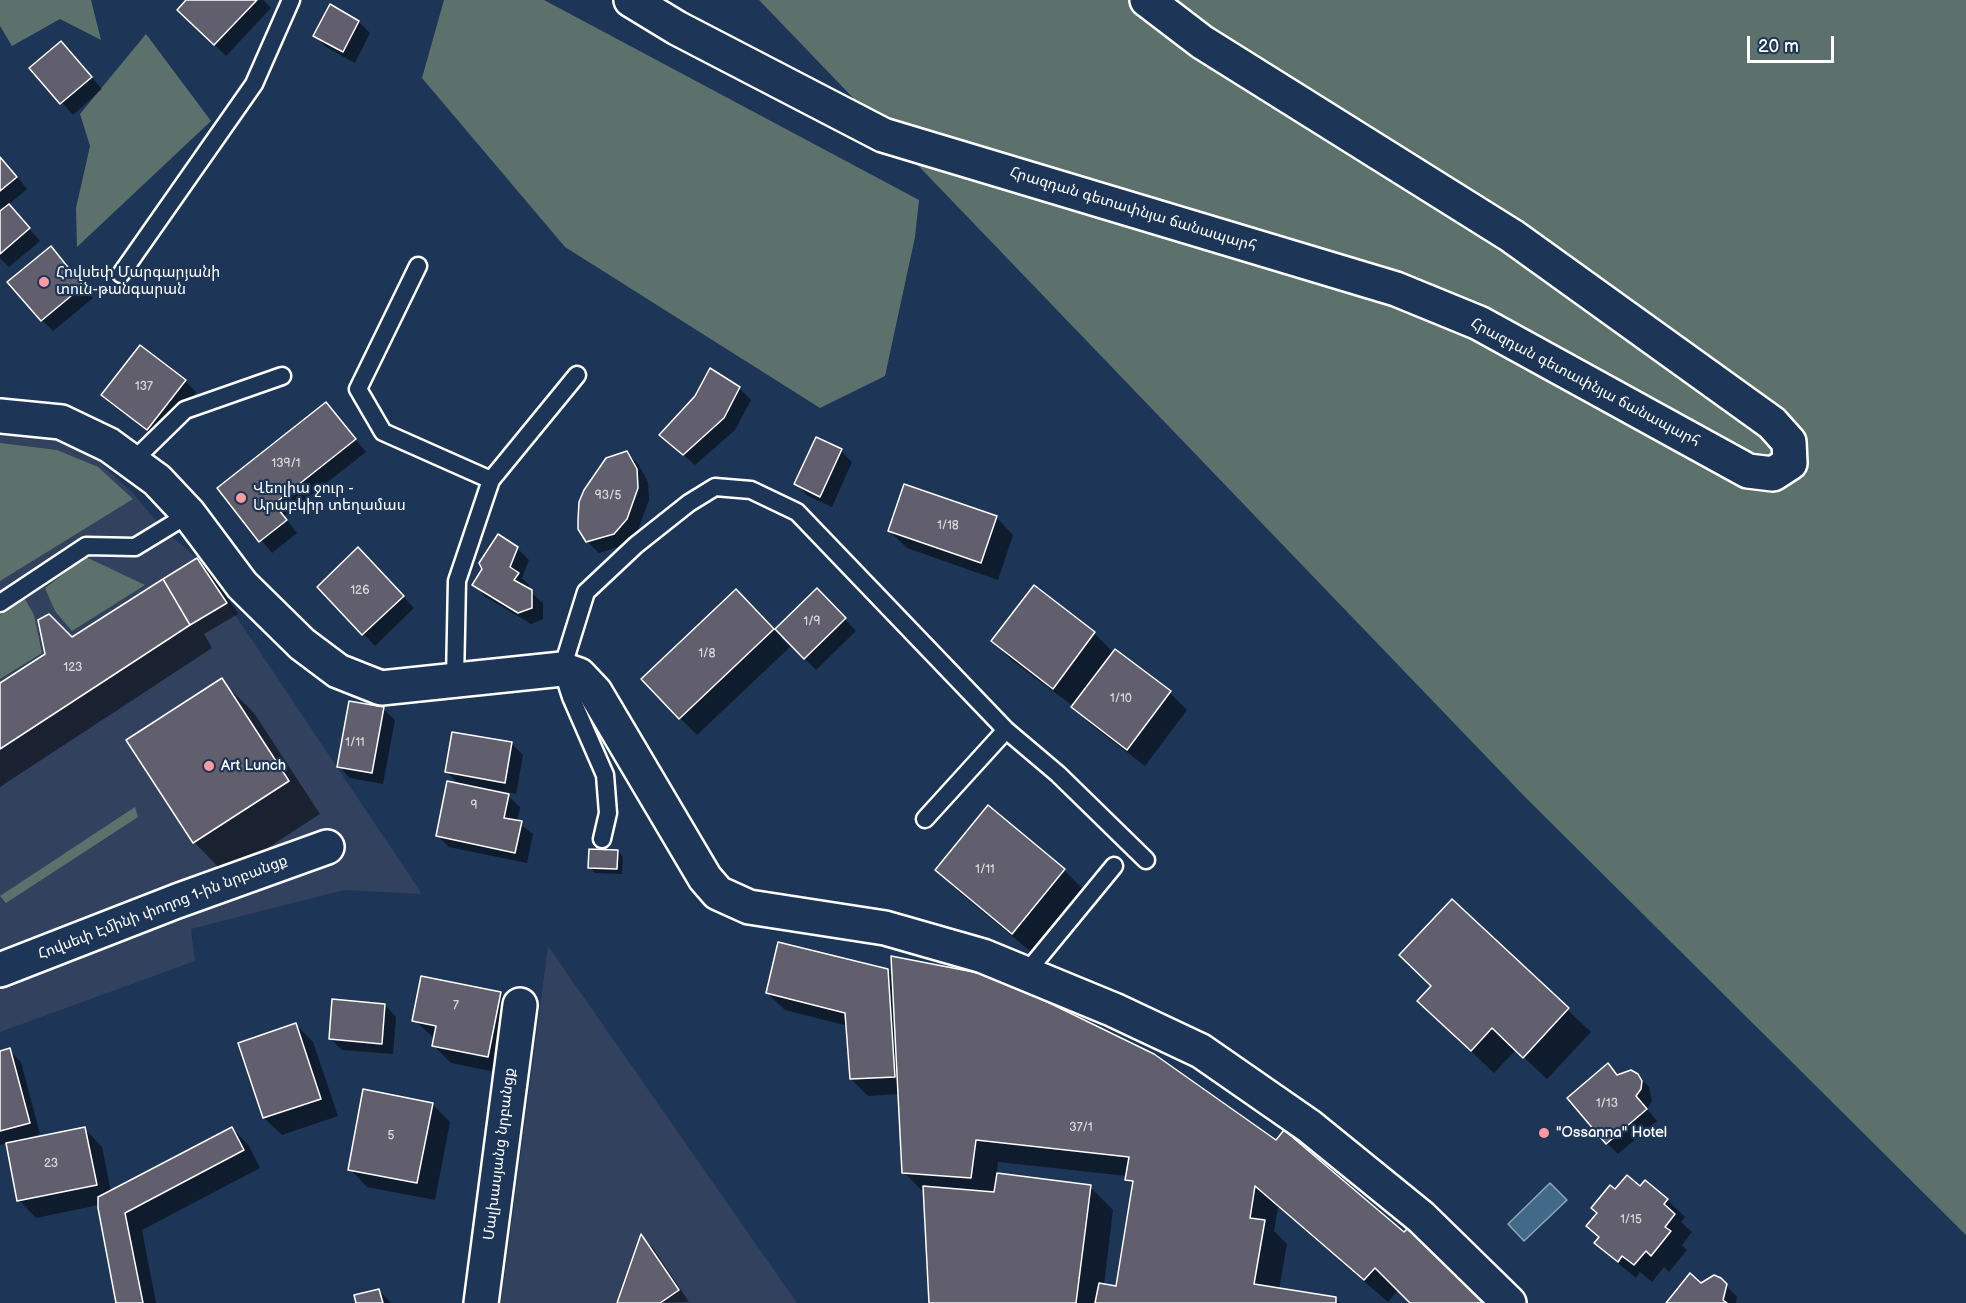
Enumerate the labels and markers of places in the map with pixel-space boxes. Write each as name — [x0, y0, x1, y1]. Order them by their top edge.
place label: Հովսեփ Մարգարյանի տուն-թանգարան — [56, 264, 220, 299]
marker: Հովսեփ Մարգարյանի տուն-թանգարան — [37, 275, 51, 289]
place label: Վեոլիա ջուր - Արաբկիր տեղամաս — [253, 480, 406, 515]
marker: Վեոլիա ջուր - Արաբկիր տեղամաս — [234, 491, 248, 505]
place label: Art Lunch — [221, 757, 286, 775]
marker: Art Lunch — [202, 759, 216, 773]
place label: "Ossanna" Hotel — [1556, 1124, 1667, 1142]
marker: "Ossanna" Hotel — [1537, 1126, 1551, 1140]

